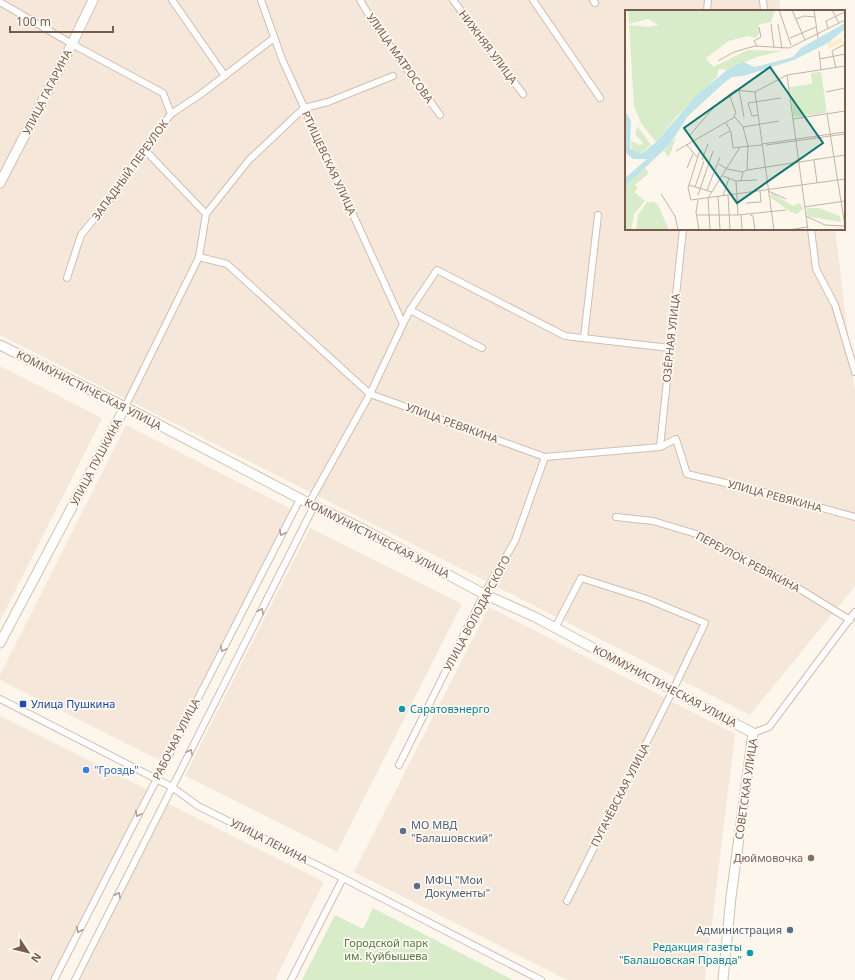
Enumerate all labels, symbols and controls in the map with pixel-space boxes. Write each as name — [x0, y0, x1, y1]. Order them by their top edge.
street label: НИЖНЯЯ УЛИЦА — [456, 7, 522, 87]
scale bar — [10, 8, 113, 34]
street label: УЛИЦА МАТРОСОВА — [364, 10, 438, 106]
inset map — [625, 10, 845, 230]
text: 100 m — [16, 13, 51, 30]
street label: УЛИЦА ГАГАРИНА — [19, 46, 75, 137]
street label: РТИЩЕВСКАЯ УЛИЦА — [299, 108, 361, 218]
street label: ЗАПАДНЫЙ ПЕРЕУЛОК — [88, 116, 171, 223]
street label: ОЗЁРНАЯ УЛИЦА — [658, 292, 683, 383]
street label: КОММУНИСТИЧЕСКАЯ УЛИЦА — [14, 346, 165, 433]
street label: УЛИЦА РЕВЯКИНА — [404, 399, 501, 447]
street label: УЛИЦА ПУШКИНА — [66, 415, 125, 508]
street label: УЛИЦА РЕВЯКИНА — [726, 476, 825, 516]
street label: КОММУНИСТИЧЕСКАЯ УЛИЦА — [302, 494, 453, 581]
street label: ПЕРЕУЛОК РЕВЯКИНА — [694, 528, 804, 596]
one-way arrow — [279, 529, 287, 537]
street label: УЛИЦА ВОЛОДАРСКОГО — [440, 552, 513, 673]
one-way arrow — [256, 608, 264, 615]
street label: КОММУНИСТИЧЕСКАЯ УЛИЦА — [591, 641, 741, 730]
one-way arrow — [220, 645, 228, 652]
street label: РАБОЧАЯ УЛИЦА — [149, 695, 203, 782]
place label: Улица Пушкина — [31, 696, 115, 711]
marker: Улица Пушкина — [18, 699, 28, 709]
place label: Саратовэнерго — [410, 701, 490, 716]
marker: Саратовэнерго — [397, 704, 407, 714]
street label: СОВЕТСКАЯ УЛИЦА — [731, 736, 760, 841]
street label: ПУГАЧЁВСКАЯ УЛИЦА — [587, 740, 653, 849]
one-way arrow — [185, 749, 193, 757]
place label: "Гроздь" — [94, 762, 139, 777]
marker: "Гроздь" — [81, 765, 91, 775]
one-way arrow — [135, 810, 143, 817]
street label: УЛИЦА ЛЕНИНА — [228, 815, 311, 867]
place label: МО МВД "Балашовский" — [411, 817, 493, 845]
marker: МО МВД "Балашовский" — [398, 826, 408, 836]
place label: Дюймовочка — [734, 850, 803, 865]
marker: Дюймовочка — [806, 853, 816, 863]
place label: МФЦ "Мои Документы" — [425, 872, 490, 900]
marker: МФЦ "Мои Документы" — [412, 881, 422, 891]
one-way arrow — [113, 892, 121, 899]
place label: Администрация — [696, 922, 782, 937]
marker: Администрация — [785, 925, 795, 935]
one-way arrow — [77, 926, 84, 933]
north arrow — [8, 932, 48, 972]
park label: Городской парк им. Куйбышева — [344, 935, 428, 963]
place label: Редакция газеты "Балашовская Правда" — [619, 939, 742, 967]
marker: Редакция газеты "Балашовская Правда" — [745, 948, 755, 958]
text: N — [28, 950, 45, 966]

